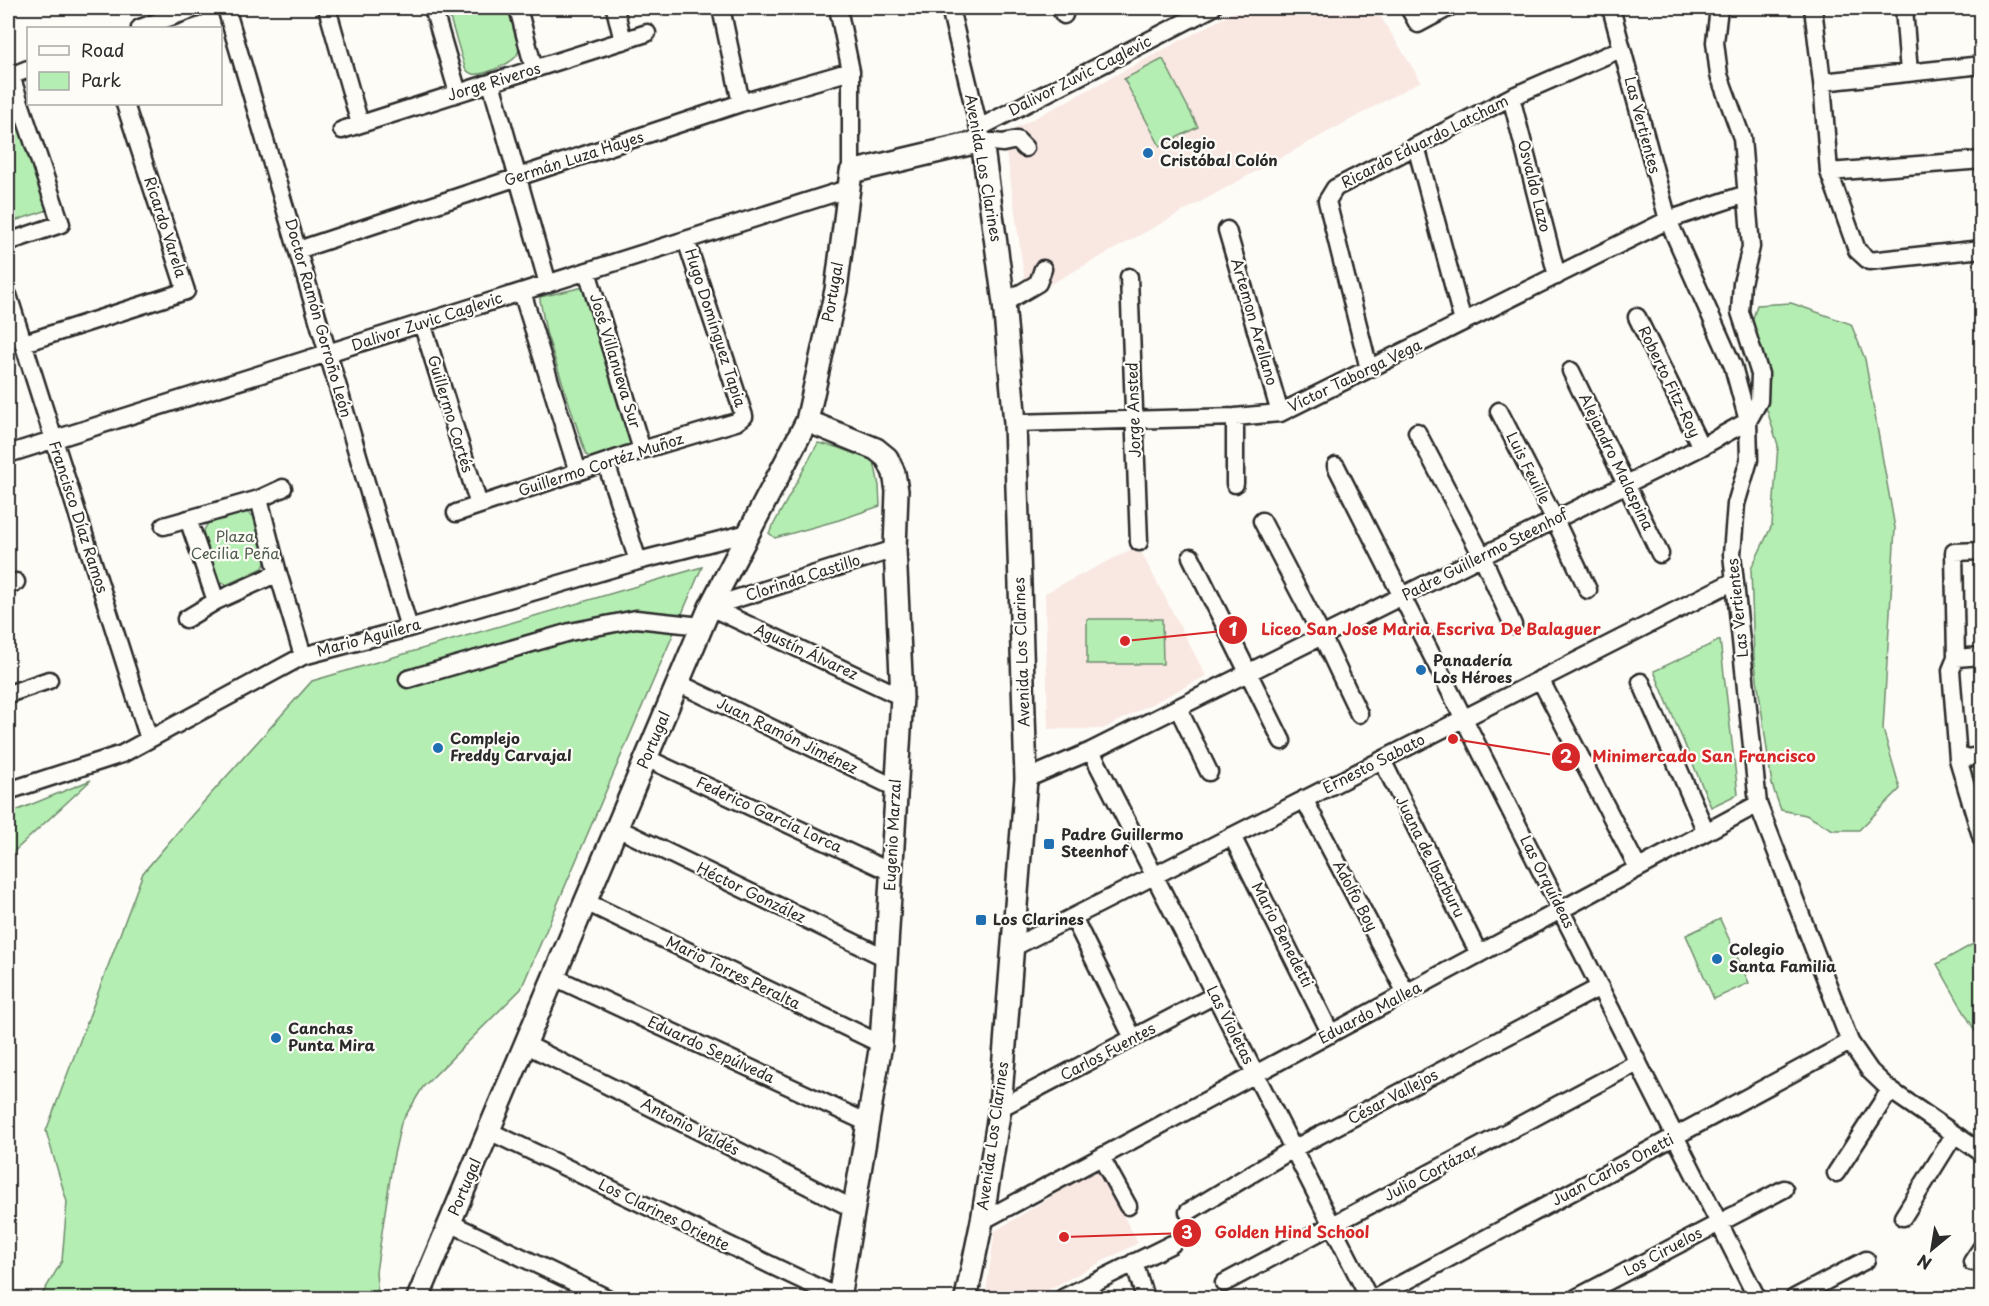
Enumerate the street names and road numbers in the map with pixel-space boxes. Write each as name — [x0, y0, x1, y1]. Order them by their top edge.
street label: Dalivor Zuvic Caglevic — [1004, 29, 1155, 121]
street label: Jorge Riveros — [444, 55, 543, 106]
street label: Las Vertientes — [1619, 74, 1667, 176]
street label: Ricardo Eduardo Latcham — [1337, 88, 1512, 193]
street label: Avenida Los Clarines — [960, 92, 1009, 244]
street label: Germán Luza Hayes — [501, 124, 646, 191]
street label: Osvaldo Lazo — [1513, 137, 1558, 234]
street label: Ricardo Varela — [139, 173, 194, 280]
street label: Doctor Ramón Gorroño León — [280, 215, 359, 420]
street label: Hugo Domínguez Tapia — [680, 245, 753, 410]
street label: Artemon Arellano — [1226, 255, 1285, 388]
street label: Portugal — [815, 260, 848, 324]
street label: Dalivor Zuvic Caglevic — [348, 285, 505, 356]
street label: José Villanueva Sur — [585, 290, 648, 431]
street label: Roberto Fitz-Roy — [1633, 322, 1707, 441]
street label: Víctor Taborga Vega — [1284, 332, 1426, 417]
street label: Guillermo Cortés — [423, 352, 480, 475]
street label: Jorge Ansted — [1119, 362, 1146, 458]
street label: Alejandro Malaspina — [1574, 389, 1661, 534]
street label: Guillermo Cortéz Muñoz — [515, 426, 687, 501]
street label: Luis Feuille — [1501, 427, 1557, 507]
street label: Francisco Díaz Ramos — [44, 437, 115, 596]
street label: Padre Guillermo Steenhof — [1397, 501, 1572, 606]
street label: Clorinda Castillo — [742, 547, 863, 606]
street label: Las Vertientes — [1720, 557, 1753, 659]
street label: Avenida Los Clarines — [1006, 577, 1035, 727]
street label: Mario Aguilera — [314, 611, 424, 662]
street label: Agustín Álvarez — [751, 617, 862, 685]
street label: Juan Ramón Jiménez — [713, 690, 862, 779]
street label: Portugal — [630, 707, 675, 772]
street label: Ernesto Sabato — [1318, 727, 1428, 798]
street label: Federico García Lorca — [693, 770, 847, 858]
street label: Eugenio Marzal — [877, 778, 906, 891]
street label: Juana de Ibarburu — [1391, 792, 1472, 921]
street label: Las Orquídeas — [1515, 831, 1582, 932]
street label: Héctor González — [693, 855, 810, 928]
street label: Adolfo Boy — [1328, 856, 1385, 935]
street label: Mario Benedetti — [1247, 878, 1320, 991]
street label: Mario Torres Peralta — [663, 929, 805, 1014]
street label: Eduardo Mallea — [1314, 975, 1425, 1049]
street label: Las Violetas — [1202, 981, 1261, 1068]
street label: Eduardo Sepúlveda — [644, 1009, 780, 1089]
street label: Carlos Fuentes — [1056, 1016, 1159, 1085]
street label: Avenida Los Clarines — [970, 1060, 1013, 1212]
street label: César Vallejos — [1343, 1062, 1442, 1129]
street label: Antonio Valdés — [637, 1091, 744, 1160]
street label: Juan Carlos Onetti — [1547, 1127, 1677, 1211]
street label: Julio Cortázar — [1379, 1137, 1482, 1206]
street label: Portugal — [441, 1154, 486, 1219]
street label: Los Clarines Oriente — [595, 1172, 734, 1255]
street label: Los Ciruelos — [1619, 1220, 1706, 1281]

